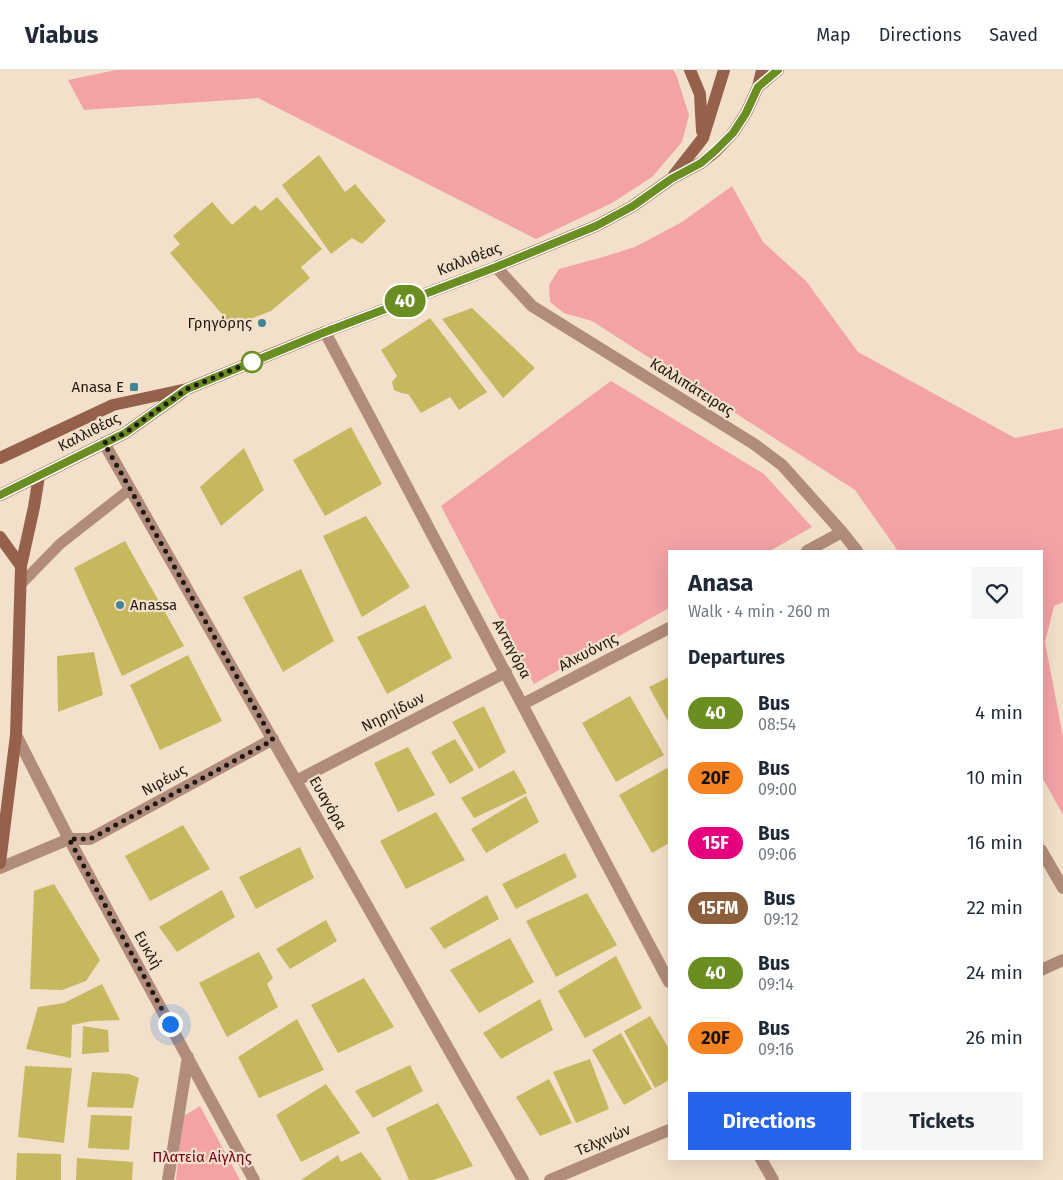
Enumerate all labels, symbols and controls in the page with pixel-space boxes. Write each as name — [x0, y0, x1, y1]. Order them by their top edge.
text: Viabus — [25, 21, 98, 49]
text: Map — [816, 24, 851, 46]
text: Directions — [879, 24, 961, 46]
text: Saved — [989, 24, 1038, 46]
street label: Καλλιθέας — [434, 239, 504, 279]
line badge: 40 — [382, 285, 428, 317]
text: 40 — [395, 290, 415, 312]
place label: Γρηγόρης — [188, 314, 252, 332]
marker: Γρηγόρης — [256, 317, 268, 329]
unlabelled marker — [241, 351, 263, 373]
street label: Καλλιπάτειρας — [647, 354, 737, 420]
place label: Anasa E — [72, 378, 124, 396]
marker: Anasa E — [128, 381, 140, 393]
street label: Καλλιθέας — [55, 409, 123, 455]
button: heart — [971, 567, 1023, 619]
text: Anasa — [688, 569, 753, 597]
place label: Anassa — [130, 596, 177, 614]
marker: Anassa — [114, 599, 126, 611]
text: Walk · 4 min · 260 m — [688, 602, 830, 621]
street label: Ανταγόρα — [489, 616, 535, 682]
street label: Αλκυόνης — [555, 629, 621, 675]
text: Departures — [688, 646, 785, 669]
street label: Νηρηίδων — [358, 688, 428, 736]
text: Bus — [758, 692, 790, 715]
text: 4 min — [975, 701, 1023, 724]
text: 40 — [705, 702, 726, 724]
text: 08:54 — [758, 715, 796, 734]
text: Bus — [758, 757, 790, 780]
street label: Νιρέως — [138, 760, 190, 800]
text: 10 min — [966, 766, 1023, 789]
text: 20F — [701, 767, 730, 789]
street label: Ευαγόρα — [305, 773, 351, 833]
text: 09:00 — [758, 780, 797, 799]
text: Bus — [758, 822, 790, 845]
text: 16 min — [967, 831, 1023, 854]
text: 15F — [702, 832, 729, 854]
text: 09:06 — [758, 845, 796, 864]
text: Bus — [763, 887, 795, 910]
text: 22 min — [966, 896, 1023, 919]
text: 15FM — [698, 897, 738, 919]
text: 09:12 — [763, 910, 799, 929]
street label: Ευκλή — [130, 928, 166, 972]
text: Bus — [758, 952, 790, 975]
text: 24 min — [966, 961, 1023, 984]
text: 40 — [705, 962, 726, 984]
text: 09:14 — [758, 975, 794, 994]
your location — [158, 1012, 183, 1037]
text: Bus — [758, 1017, 790, 1040]
text: 26 min — [966, 1026, 1023, 1049]
text: 20F — [701, 1027, 730, 1049]
text: 09:16 — [758, 1040, 794, 1059]
button: Directions — [688, 1092, 851, 1150]
button: Tickets — [861, 1092, 1023, 1150]
street label: Τελχινών — [573, 1120, 634, 1160]
park label: Πλατεία Αίγλης — [152, 1148, 252, 1166]

